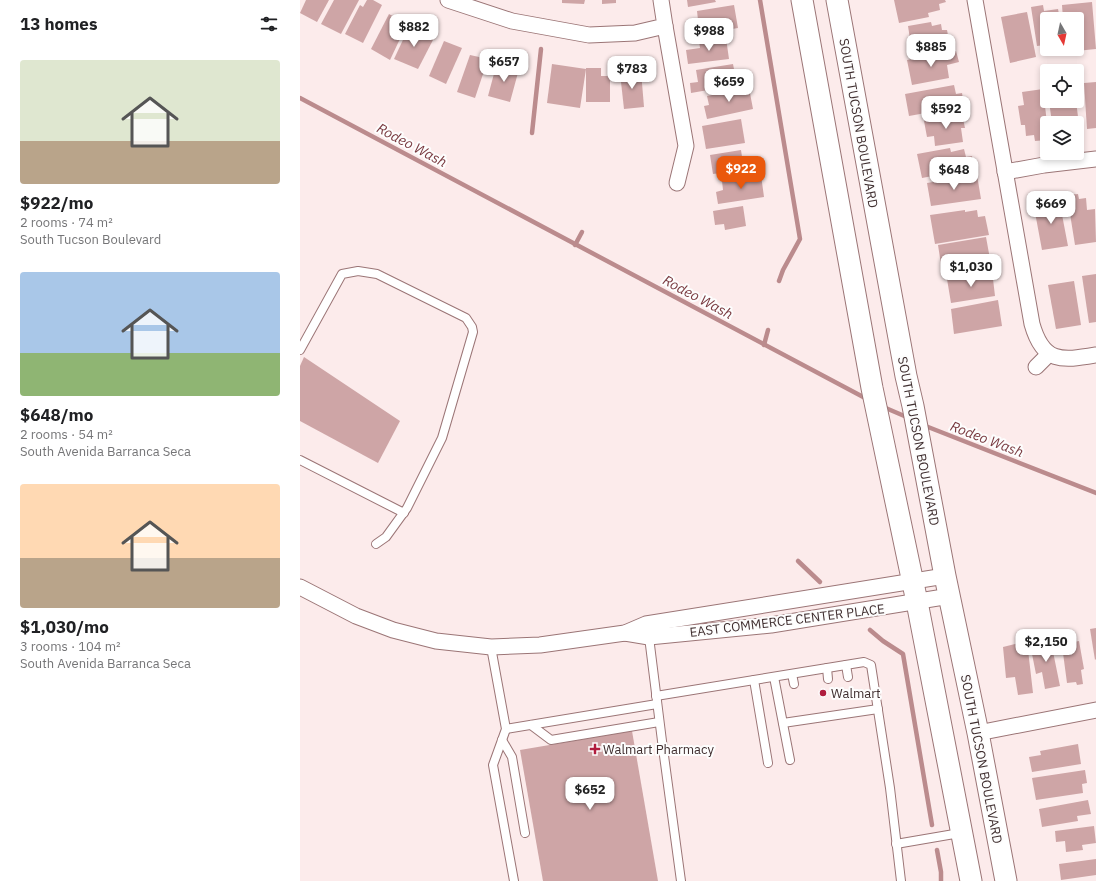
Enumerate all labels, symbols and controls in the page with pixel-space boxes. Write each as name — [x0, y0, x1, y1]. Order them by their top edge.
north arrow — [1040, 12, 1084, 56]
map controls — [1040, 12, 1084, 160]
text: 13 homes — [20, 13, 97, 35]
icon: filters — [258, 13, 280, 35]
pin: $882 — [390, 14, 438, 48]
text: $882 — [398, 18, 430, 35]
pin: $988 — [685, 18, 733, 52]
text: $988 — [693, 22, 725, 39]
pin: $885 — [907, 34, 955, 68]
street label: SOUTH TUCSON BOULEVARD — [835, 37, 882, 209]
text: $885 — [915, 38, 947, 55]
pin: $657 — [480, 49, 528, 83]
text: $657 — [488, 53, 520, 70]
pin: $783 — [608, 56, 656, 90]
text: $783 — [616, 60, 648, 77]
button: locate — [1040, 64, 1084, 108]
pin: $659 — [705, 69, 753, 103]
text: $659 — [713, 73, 745, 90]
icon: home — [114, 86, 186, 158]
pin: $592 — [922, 96, 970, 130]
text: $592 — [930, 100, 962, 117]
button: layers — [1040, 116, 1084, 160]
water label: Rodeo Wash — [374, 119, 450, 171]
pin: $922 — [717, 156, 765, 190]
pin: $648 — [930, 157, 978, 191]
text: $922 — [725, 160, 757, 177]
text: $648 — [938, 161, 970, 178]
pin: $669 — [1027, 191, 1075, 225]
text: $922/mo — [20, 192, 93, 214]
text: $669 — [1035, 195, 1067, 212]
text: 2 rooms · 74 m² — [20, 214, 113, 231]
text: South Tucson Boulevard — [20, 231, 161, 248]
pin: $1,030 — [938, 254, 1004, 288]
text: $1,030 — [949, 258, 993, 275]
water label: Rodeo Wash — [660, 271, 736, 323]
icon: home — [114, 298, 186, 370]
street label: SOUTH TUCSON BOULEVARD — [894, 355, 943, 527]
text: $648/mo — [20, 404, 93, 426]
water label: Rodeo Wash — [948, 417, 1026, 461]
text: 2 rooms · 54 m² — [20, 426, 113, 443]
text: South Avenida Barranca Seca — [20, 443, 191, 460]
icon: home — [114, 510, 186, 582]
street label: EAST COMMERCE CENTER PLACE — [689, 600, 885, 641]
text: $1,030/mo — [20, 616, 109, 638]
pin: $2,150 — [1013, 629, 1079, 663]
text: $2,150 — [1024, 633, 1068, 650]
text: 3 rooms · 104 m² — [20, 638, 121, 655]
text: South Avenida Barranca Seca — [20, 655, 191, 672]
street label: SOUTH TUCSON BOULEVARD — [957, 673, 1006, 845]
place label: Walmart — [831, 685, 881, 702]
marker: Walmart — [818, 688, 828, 698]
place label: Walmart Pharmacy — [603, 741, 714, 758]
marker: Walmart Pharmacy — [590, 744, 600, 754]
pin: $652 — [566, 777, 614, 811]
text: $652 — [574, 781, 606, 798]

